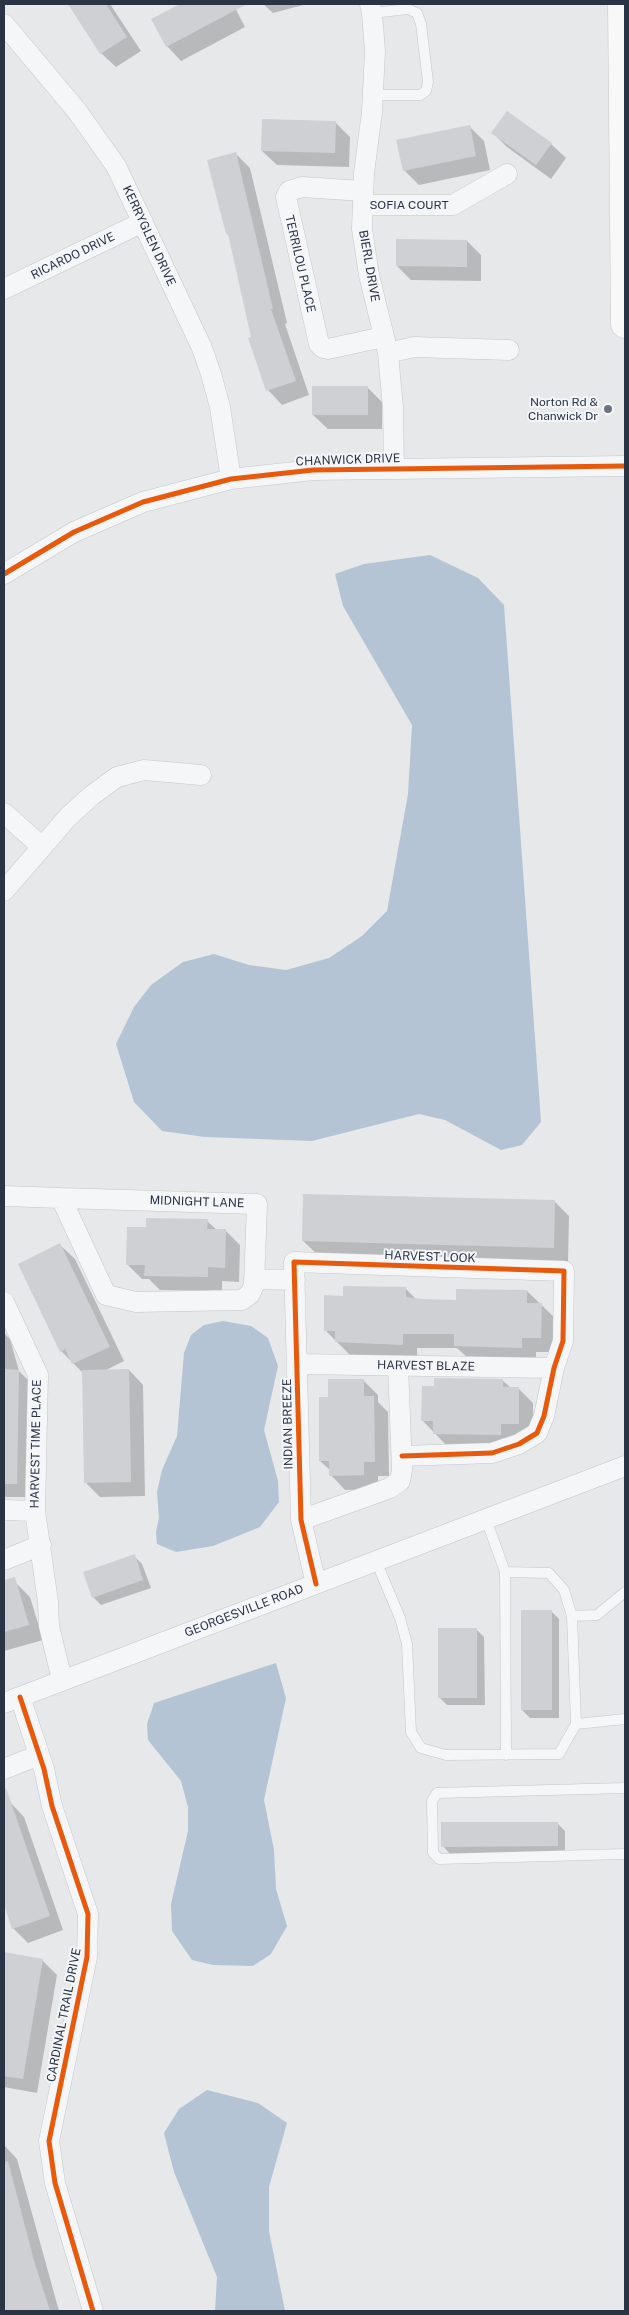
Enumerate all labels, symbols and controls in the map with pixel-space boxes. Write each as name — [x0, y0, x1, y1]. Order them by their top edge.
street label: KERRYGLEN DRIVE — [119, 183, 179, 289]
street label: SOFIA COURT — [369, 198, 449, 212]
street label: TERRILOU PLACE — [282, 214, 318, 314]
street label: RICARDO DRIVE — [29, 229, 117, 283]
street label: BIERL DRIVE — [356, 229, 382, 303]
place label: Norton Rd & Chanwick Dr — [528, 395, 598, 423]
marker: Norton Rd & Chanwick Dr — [602, 403, 614, 415]
street label: CHANWICK DRIVE — [295, 451, 401, 469]
street label: MIDNIGHT LANE — [149, 1193, 245, 1211]
street label: HARVEST LOOK — [384, 1248, 476, 1266]
street label: HARVEST BLAZE — [377, 1358, 475, 1374]
street label: INDIAN BREEZE — [280, 1378, 296, 1470]
street label: HARVEST TIME PLACE — [28, 1379, 44, 1509]
street label: GEORGESVILLE ROAD — [183, 1582, 305, 1640]
street label: CARDINAL TRAIL DRIVE — [44, 1947, 84, 2083]

